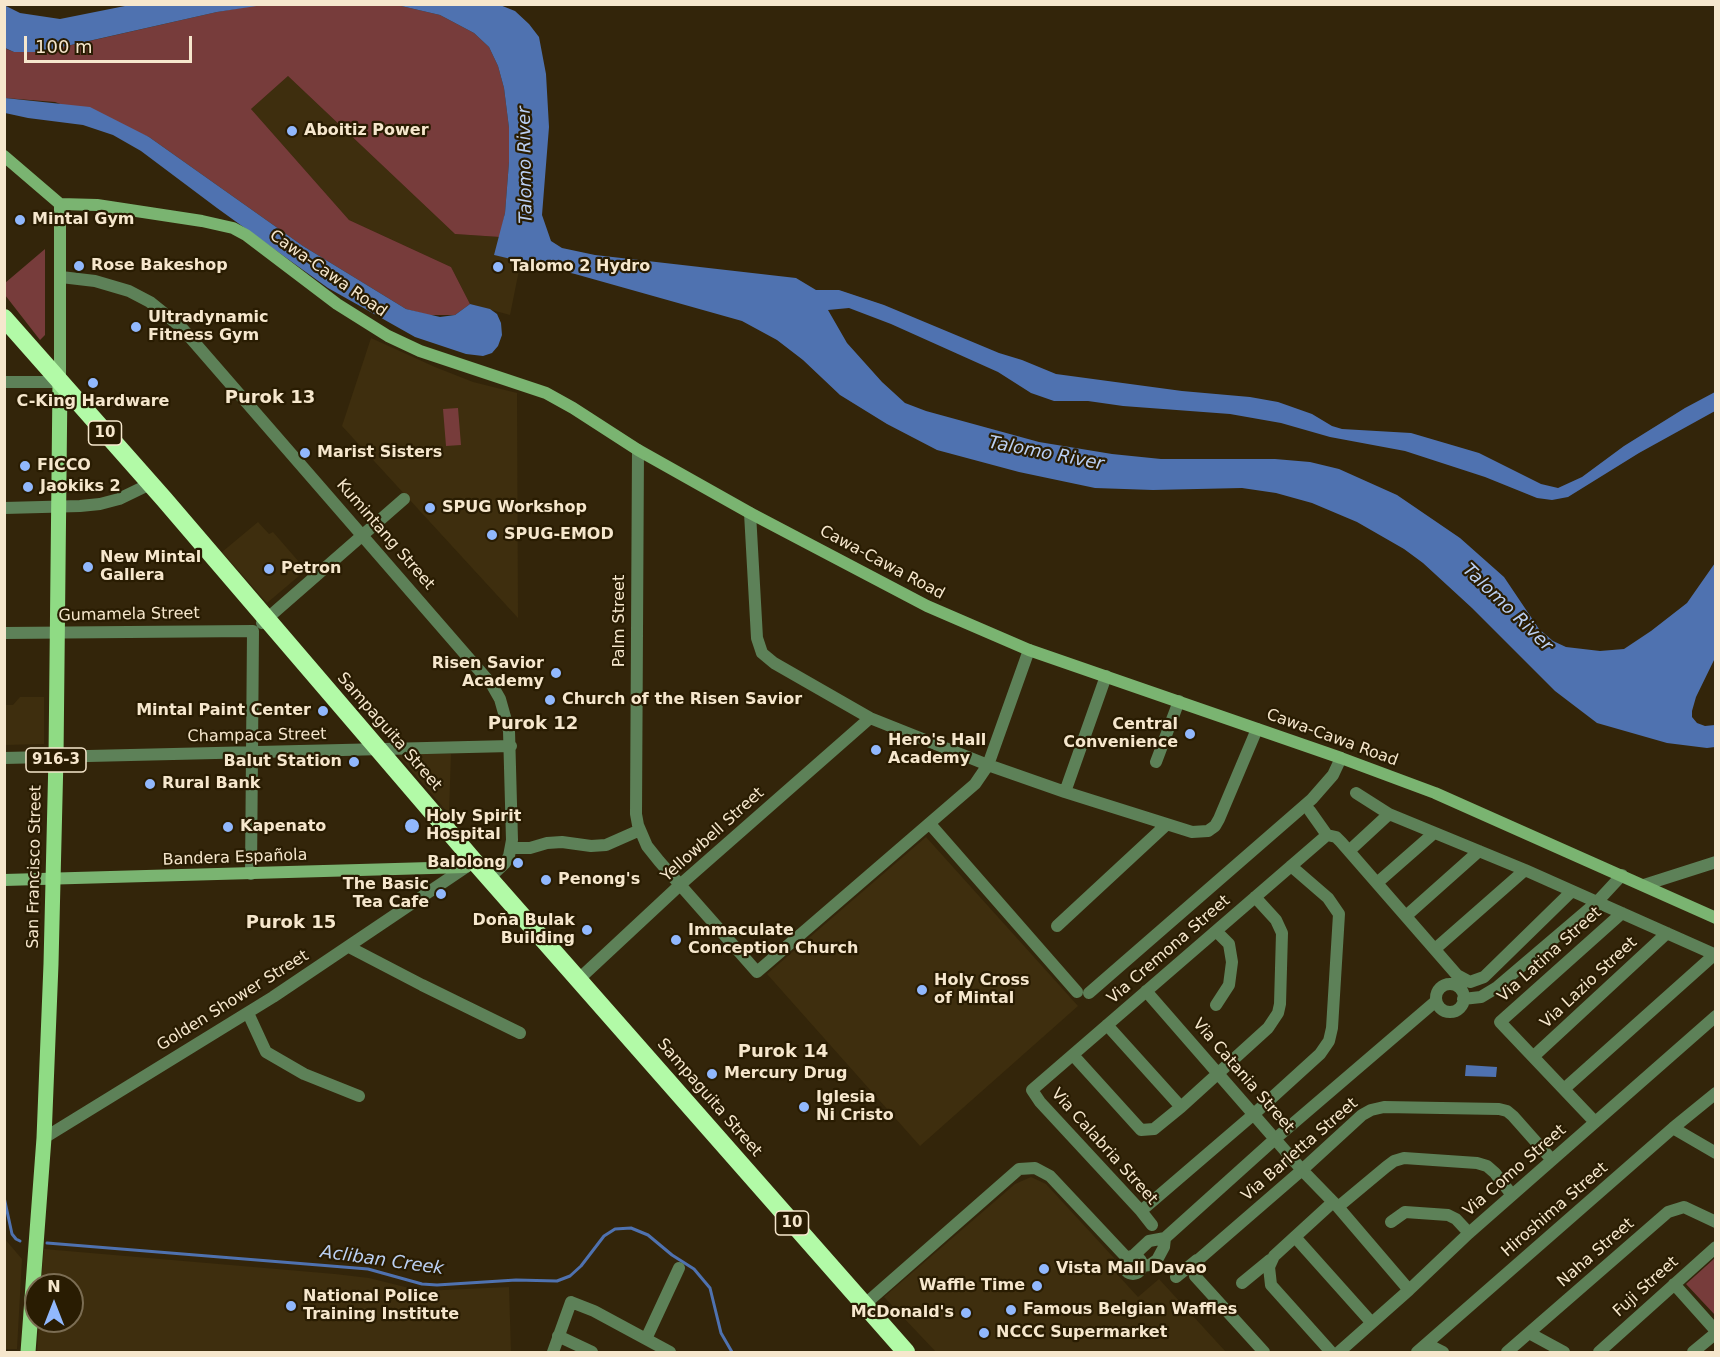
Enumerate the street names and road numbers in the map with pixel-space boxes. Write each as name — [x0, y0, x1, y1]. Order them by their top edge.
street label: Cawa-Cawa Road — [266, 226, 390, 322]
road number: 10 — [88, 421, 122, 445]
street label: Kumintang Street — [332, 476, 438, 594]
street label: Cawa-Cawa Road — [816, 522, 948, 604]
street label: Palm Street — [610, 575, 630, 667]
street label: Gumamela Street — [58, 604, 200, 626]
street label: Sampaguita Street — [333, 669, 445, 795]
street label: Cawa-Cawa Road — [1264, 705, 1400, 771]
street label: Champaca Street — [187, 725, 327, 747]
road number: 916-3 — [26, 748, 86, 772]
street label: Yellowbell Street — [658, 784, 768, 886]
street label: San Francisco Street — [24, 785, 46, 949]
street label: Bandera Española — [162, 846, 308, 870]
street label: Via Cremona Street — [1104, 892, 1234, 1008]
street label: Via Latina Street — [1494, 903, 1606, 1007]
street label: Via Lazio Street — [1537, 933, 1641, 1033]
street label: Golden Shower Street — [154, 946, 312, 1056]
street label: Via Catania Street — [1188, 1015, 1298, 1137]
street label: Sampaguita Street — [653, 1035, 765, 1161]
street label: Via Calabria Street — [1047, 1085, 1161, 1209]
street label: Via Barletta Street — [1238, 1094, 1362, 1206]
street label: Via Como Street — [1460, 1121, 1570, 1221]
street label: Hiroshima Street — [1498, 1159, 1612, 1261]
road number: 10 — [776, 1211, 808, 1235]
street label: Naha Street — [1554, 1214, 1638, 1292]
street label: Fuji Street — [1609, 1253, 1683, 1321]

